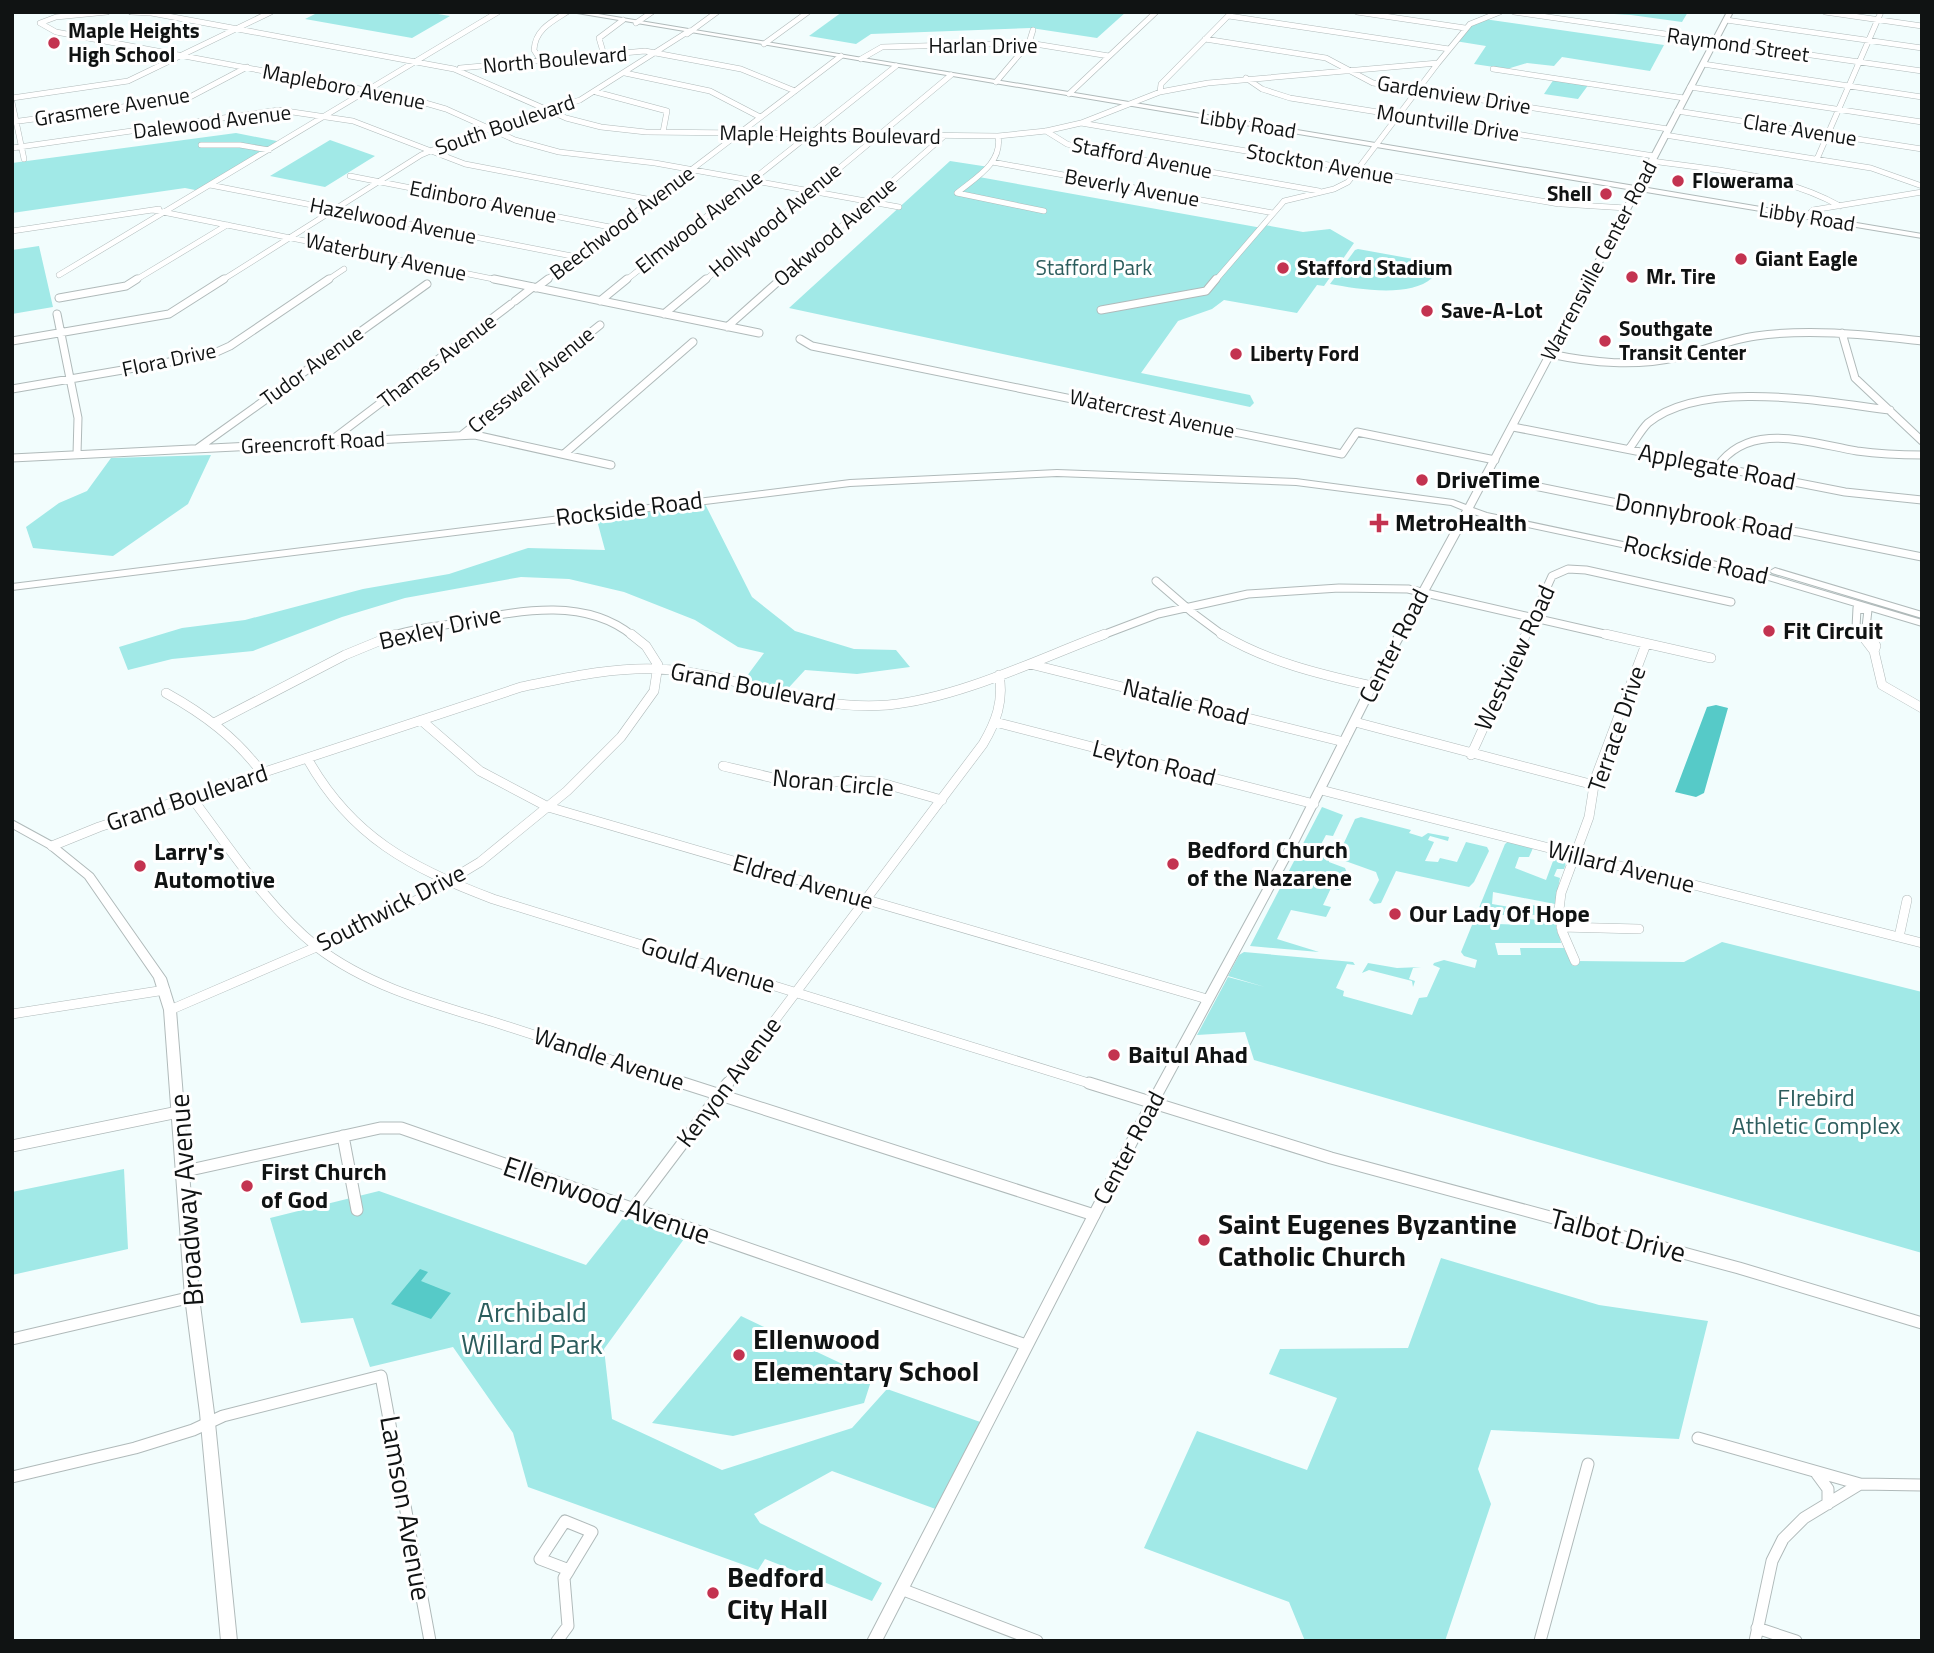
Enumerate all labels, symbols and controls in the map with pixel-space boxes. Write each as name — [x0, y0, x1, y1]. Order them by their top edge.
place label: Maple Heights High School — [68, 14, 200, 70]
street label: Raymond Street — [1665, 18, 1812, 70]
street label: Harlan Drive — [928, 29, 1038, 61]
marker: Maple Heights High School — [46, 35, 62, 51]
street label: North Boulevard — [481, 37, 628, 81]
street label: Mapleboro Avenue — [260, 55, 428, 117]
street label: Gardenview Drive — [1375, 66, 1533, 122]
street label: Grasmere Avenue — [32, 78, 192, 134]
street label: South Boulevard — [430, 85, 579, 163]
street label: Dalewood Avenue — [131, 95, 293, 147]
street label: Mountville Drive — [1375, 95, 1522, 149]
street label: Libby Road — [1198, 100, 1298, 146]
street label: Clare Avenue — [1741, 104, 1859, 154]
street label: Maple Heights Boulevard — [719, 116, 941, 152]
street label: Stafford Avenue — [1069, 128, 1215, 186]
street label: Stockton Avenue — [1244, 134, 1396, 192]
street label: Hollywood Avenue — [701, 154, 848, 284]
street label: Warrensville Center Road — [1532, 155, 1665, 366]
street label: Beechwood Avenue — [542, 157, 700, 287]
street label: Beverly Avenue — [1062, 159, 1202, 215]
street label: Elmwood Avenue — [628, 161, 769, 281]
place label: Flowerama — [1692, 164, 1794, 196]
street label: Oakwood Avenue — [766, 169, 903, 294]
street label: Edinboro Avenue — [407, 171, 559, 231]
marker: Flowerama — [1670, 173, 1686, 189]
place label: Shell — [1547, 177, 1592, 209]
marker: Shell — [1598, 186, 1614, 202]
street label: Hazelwood Avenue — [307, 188, 479, 252]
street label: Libby Road — [1757, 193, 1857, 239]
street label: Waterbury Avenue — [303, 223, 470, 289]
place label: Giant Eagle — [1755, 242, 1858, 274]
park label: Stafford Park — [1036, 251, 1152, 283]
place label: Stafford Stadium — [1297, 251, 1453, 283]
marker: Giant Eagle — [1733, 251, 1749, 267]
marker: Stafford Stadium — [1275, 260, 1291, 276]
place label: Mr. Tire — [1646, 260, 1716, 292]
marker: Mr. Tire — [1624, 269, 1640, 285]
place label: Save-A-Lot — [1441, 294, 1543, 326]
marker: Save-A-Lot — [1419, 303, 1435, 319]
street label: Thames Avenue — [370, 305, 502, 415]
place label: Southgate Transit Center — [1619, 312, 1747, 368]
street label: Tudor Avenue — [253, 317, 369, 413]
street label: Cresswell Avenue — [460, 318, 601, 440]
street label: Flora Drive — [119, 333, 219, 385]
marker: Southgate Transit Center — [1597, 333, 1613, 349]
place label: Liberty Ford — [1250, 337, 1359, 369]
marker: Liberty Ford — [1228, 346, 1244, 362]
street label: Watercrest Avenue — [1067, 380, 1238, 446]
street label: Greencroft Road — [240, 422, 386, 462]
street label: Applegate Road — [1636, 433, 1799, 499]
place label: DriveTime — [1436, 461, 1540, 497]
marker: DriveTime — [1414, 472, 1430, 488]
street label: Rockside Road — [553, 481, 704, 535]
street label: Donnybrook Road — [1612, 483, 1796, 549]
place label: MetroHealth — [1395, 504, 1527, 540]
marker: MetroHealth — [1369, 513, 1389, 533]
street label: Rockside Road — [1620, 525, 1772, 593]
street label: Westview Road — [1465, 579, 1564, 736]
street label: Center Road — [1349, 582, 1437, 709]
street label: Bexley Drive — [375, 595, 504, 659]
place label: Fit Circuit — [1783, 612, 1883, 648]
marker: Fit Circuit — [1761, 623, 1777, 639]
street label: Grand Boulevard — [667, 652, 839, 720]
street label: Terrace Drive — [1578, 661, 1654, 797]
street label: Natalie Road — [1119, 668, 1253, 734]
street label: Leyton Road — [1089, 729, 1220, 795]
street label: Grand Boulevard — [101, 754, 272, 840]
street label: Noran Circle — [771, 759, 895, 805]
street label: Willard Avenue — [1544, 830, 1699, 902]
place label: Bedford Church of the Nazarene — [1187, 831, 1352, 895]
place label: Larry's Automotive — [154, 833, 275, 897]
street label: Eldred Avenue — [729, 844, 878, 918]
street label: Southwick Drive — [310, 854, 471, 960]
marker: Bedford Church of the Nazarene — [1165, 856, 1181, 872]
marker: Larry's Automotive — [132, 858, 148, 874]
place label: Our Lady Of Hope — [1409, 895, 1590, 931]
marker: Our Lady Of Hope — [1387, 906, 1403, 922]
street label: Gould Avenue — [637, 927, 780, 1002]
street label: Kenyon Avenue — [667, 1008, 789, 1154]
street label: Wandle Avenue — [529, 1017, 689, 1099]
place label: Baitul Ahad — [1128, 1036, 1248, 1072]
marker: Baitul Ahad — [1106, 1047, 1122, 1063]
park label: FIrebird Athletic Complex — [1732, 1079, 1901, 1143]
street label: Center Road — [1083, 1084, 1173, 1211]
street label: Broadway Avenue — [157, 1092, 214, 1308]
street label: Ellenwood Avenue — [498, 1144, 717, 1255]
place label: First Church of God — [261, 1153, 387, 1217]
marker: First Church of God — [239, 1178, 255, 1194]
street label: Talbot Drive — [1545, 1196, 1691, 1273]
place label: Saint Eugenes Byzantine Catholic Church — [1218, 1202, 1517, 1277]
marker: Saint Eugenes Byzantine Catholic Church — [1196, 1232, 1212, 1248]
park label: Archibald Willard Park — [461, 1290, 603, 1365]
place label: Ellenwood Elementary School — [753, 1317, 979, 1392]
marker: Ellenwood Elementary School — [731, 1347, 747, 1363]
street label: Lamson Avenue — [369, 1412, 444, 1604]
place label: Bedford City Hall — [727, 1555, 828, 1630]
marker: Bedford City Hall — [705, 1585, 721, 1601]

